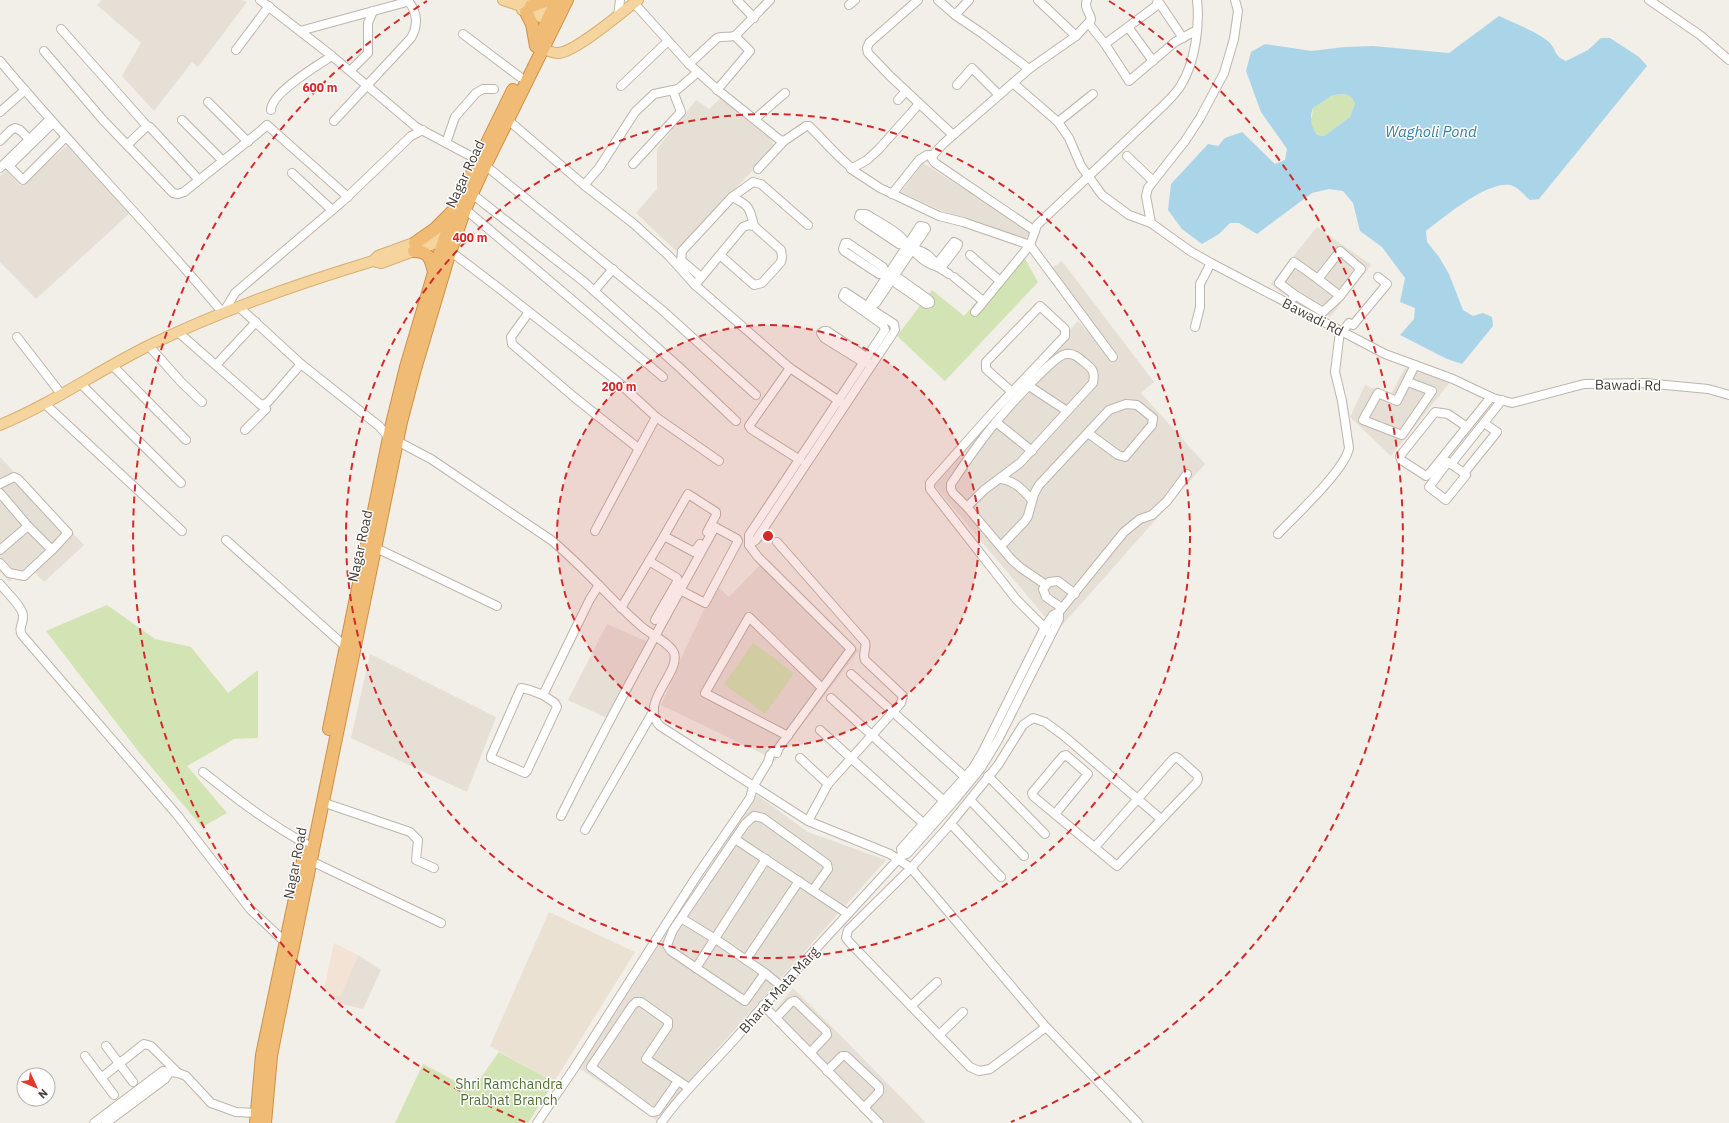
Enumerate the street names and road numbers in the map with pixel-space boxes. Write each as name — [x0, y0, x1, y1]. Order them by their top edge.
street label: Nagar Road — [441, 137, 489, 211]
street label: Bawadi Rd — [1279, 294, 1347, 340]
street label: Bawadi Rd — [1595, 375, 1661, 395]
street label: Nagar Road — [344, 509, 376, 583]
street label: Nagar Road — [279, 826, 311, 900]
street label: Bharat Mata Marg — [735, 942, 823, 1037]

